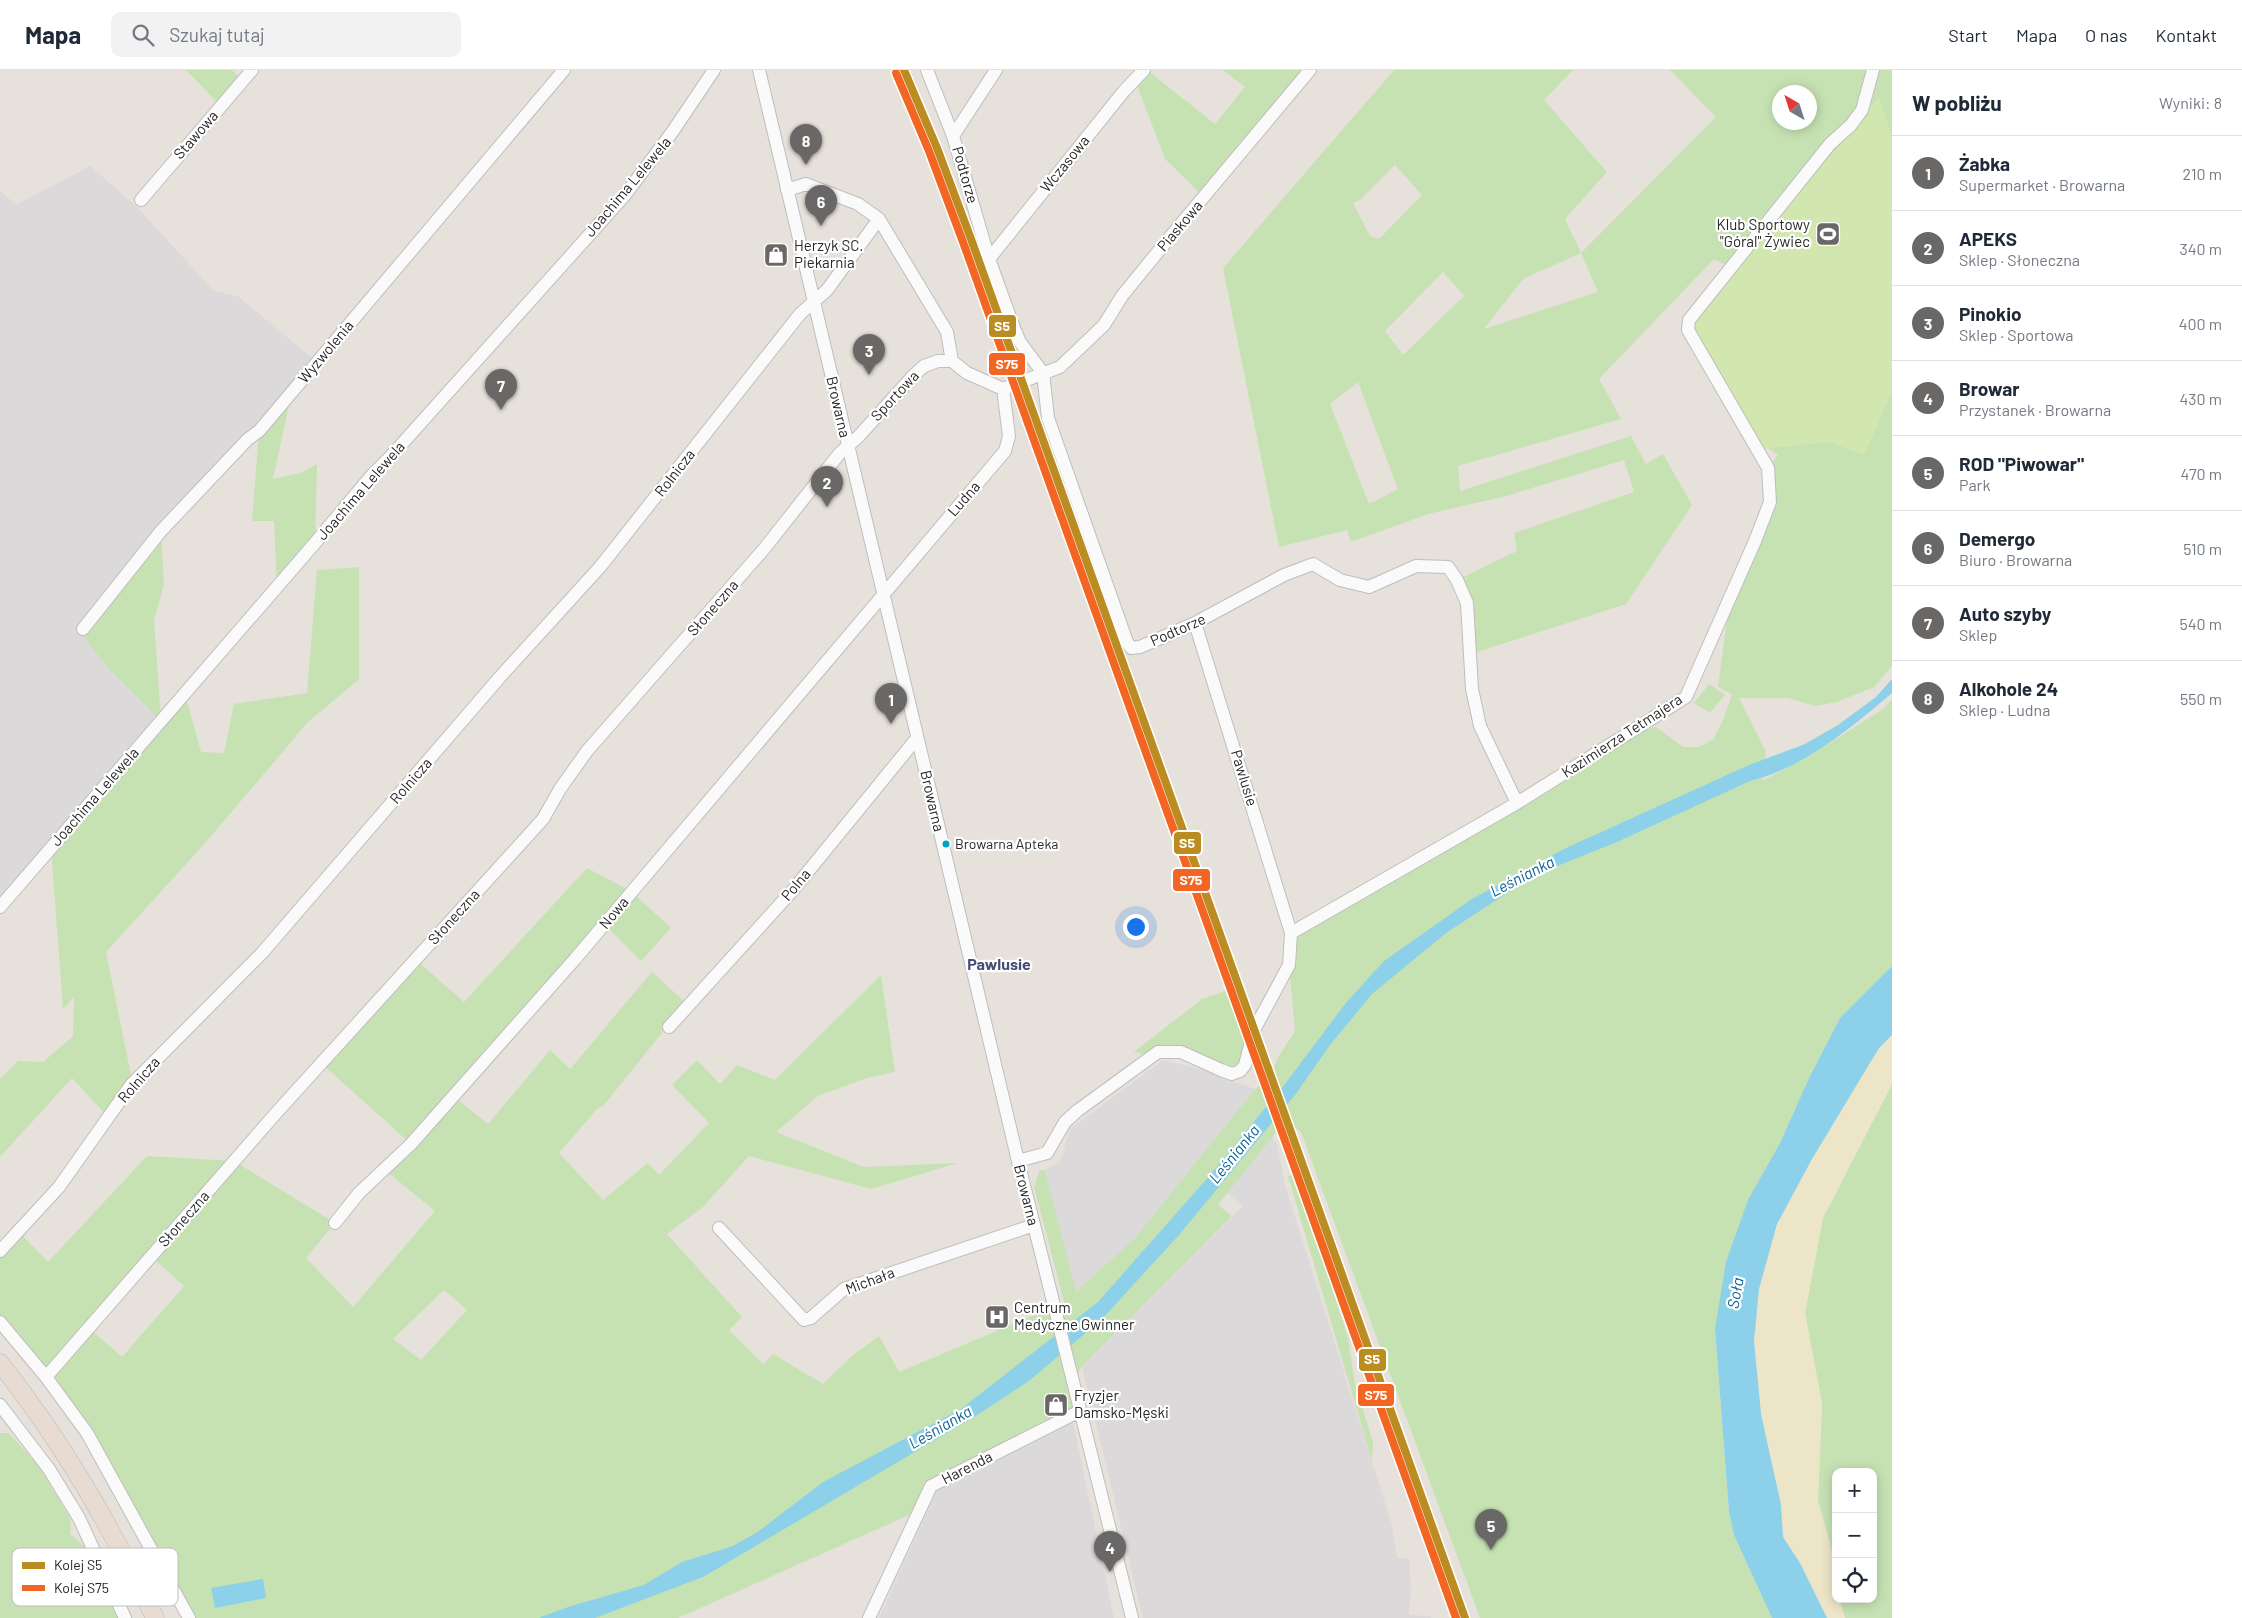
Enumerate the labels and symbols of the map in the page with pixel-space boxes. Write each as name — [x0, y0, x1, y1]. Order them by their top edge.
north arrow — [1772, 85, 1817, 130]
street label: Stawowa — [169, 106, 221, 162]
pin: 8 — [790, 124, 822, 165]
street label: Wczasowa — [1036, 131, 1093, 195]
street label: Joachima Lelewela — [580, 133, 674, 240]
street label: Podtorze — [949, 144, 983, 205]
pin: 6 — [805, 185, 837, 226]
street label: Piaskowa — [1153, 196, 1206, 255]
place label: Klub Sportowy "Góral" Żywiec — [1717, 215, 1810, 250]
sports icon: Klub Sportowy "Góral" Żywiec — [1815, 221, 1841, 247]
place label: Herzyk SC. Piekarnia — [794, 236, 863, 271]
shop icon: Herzyk SC. Piekarnia — [763, 242, 789, 268]
line badge: S5 — [988, 314, 1017, 338]
street label: Wyzwolenia — [294, 316, 357, 386]
text: S5 — [994, 317, 1010, 334]
pin: 3 — [853, 334, 885, 375]
line badge: S75 — [988, 352, 1026, 376]
text: S75 — [996, 355, 1019, 372]
street label: Sportowa — [866, 366, 922, 424]
pin: 7 — [485, 369, 517, 410]
street label: Browarna — [823, 374, 855, 439]
street label: Joachima Lelewela — [313, 437, 408, 543]
street label: Rolnicza — [650, 445, 698, 500]
pin: 2 — [811, 466, 843, 507]
street label: Ludna — [943, 477, 983, 520]
street label: Słoneczna — [683, 576, 741, 639]
street label: Podtorze — [1147, 609, 1208, 649]
pin: 1 — [875, 683, 907, 724]
street label: Kazimierza Tetmajera — [1558, 689, 1685, 781]
street label: Joachima Lelewela — [47, 743, 142, 849]
street label: Pawlusie — [1228, 747, 1262, 808]
street label: Rolnicza — [385, 754, 435, 807]
street label: Browarna — [917, 768, 949, 833]
line badge: S5 — [1173, 831, 1202, 855]
text: S5 — [1179, 834, 1195, 851]
place label: Browarna Apteka — [955, 835, 1058, 852]
marker: Browarna Apteka — [941, 839, 951, 849]
water label: Leśnianka — [1486, 851, 1557, 900]
street label: Polna — [777, 865, 814, 904]
line badge: S75 — [1172, 868, 1211, 892]
text: S75 — [1180, 871, 1203, 888]
street label: Słoneczna — [424, 885, 483, 948]
street label: Nowa — [595, 893, 632, 932]
your location — [1123, 914, 1149, 940]
district label: Pawlusie — [967, 954, 1031, 973]
street label: Rolnicza — [113, 1053, 163, 1106]
water label: Leśnianka — [1204, 1121, 1263, 1187]
street label: Browarna — [1011, 1162, 1043, 1227]
street label: Słoneczna — [154, 1187, 212, 1250]
street label: Michała — [843, 1263, 897, 1298]
water label: Soła — [1722, 1276, 1747, 1310]
place label: Centrum Medyczne Gwinner — [1014, 1298, 1135, 1333]
hospital icon: Centrum Medyczne Gwinner — [984, 1304, 1010, 1330]
line badge: S5 — [1358, 1348, 1387, 1372]
text: S5 — [1364, 1350, 1380, 1367]
line badge: S75 — [1357, 1383, 1395, 1407]
place label: Fryzjer Damsko-Męski — [1074, 1386, 1169, 1421]
text: S75 — [1365, 1386, 1388, 1403]
shop icon: Fryzjer Damsko-Męski — [1043, 1392, 1069, 1418]
water label: Leśnianka — [905, 1401, 975, 1452]
street label: Harenda — [938, 1447, 995, 1488]
pin: 5 — [1475, 1509, 1507, 1550]
pin: 4 — [1094, 1531, 1126, 1572]
legend — [12, 1548, 178, 1606]
text: Kolej S5 — [54, 1556, 102, 1573]
text: Kolej S75 — [54, 1579, 109, 1596]

